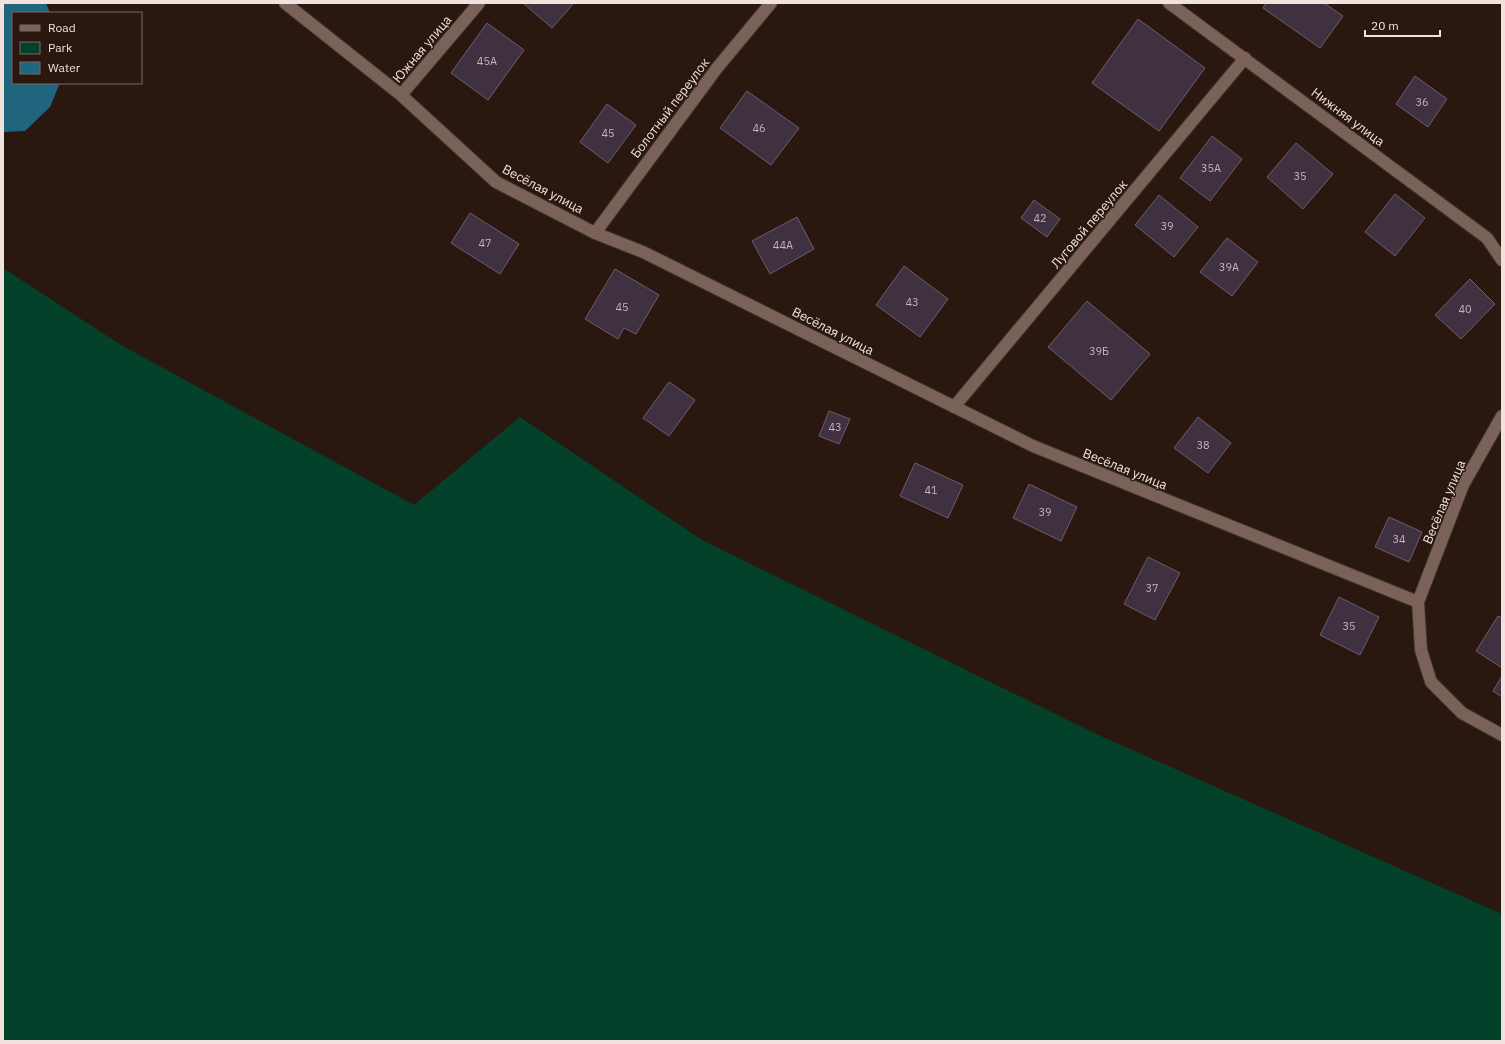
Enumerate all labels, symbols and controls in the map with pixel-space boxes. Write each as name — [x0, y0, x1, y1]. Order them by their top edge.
legend — [12, 12, 142, 84]
street label: Южная улица — [389, 12, 455, 86]
scale bar — [1365, 12, 1440, 38]
text: 20 m — [1371, 18, 1399, 33]
text: Road — [48, 20, 76, 35]
text: Park — [48, 40, 73, 55]
house number: 45А — [477, 54, 497, 68]
street label: Болотный переулок — [627, 55, 713, 161]
text: Water — [48, 60, 81, 75]
street label: Нижняя улица — [1308, 84, 1388, 150]
house number: 36 — [1415, 95, 1429, 109]
house number: 46 — [752, 121, 766, 135]
house number: 45 — [601, 126, 615, 140]
street label: Весёлая улица — [499, 160, 587, 218]
house number: 35А — [1201, 161, 1221, 175]
house number: 35 — [1293, 169, 1307, 183]
street label: Луговой переулок — [1047, 176, 1131, 272]
house number: 42 — [1033, 211, 1047, 225]
house number: 39 — [1160, 219, 1174, 233]
house number: 47 — [478, 236, 492, 250]
house number: 44А — [773, 238, 793, 252]
house number: 39А — [1219, 260, 1239, 274]
house number: 43 — [905, 295, 919, 309]
house number: 45 — [615, 300, 629, 314]
house number: 40 — [1458, 302, 1472, 316]
street label: Весёлая улица — [789, 303, 877, 359]
house number: 39Б — [1089, 344, 1109, 358]
house number: 43 — [828, 420, 842, 434]
house number: 38 — [1196, 438, 1210, 452]
street label: Весёлая улица — [1080, 444, 1170, 494]
street label: Весёлая улица — [1419, 457, 1469, 547]
house number: 41 — [924, 483, 938, 497]
house number: 39 — [1038, 505, 1052, 519]
house number: 34 — [1392, 532, 1406, 546]
house number: 37 — [1145, 581, 1159, 595]
house number: 35 — [1342, 619, 1356, 633]

